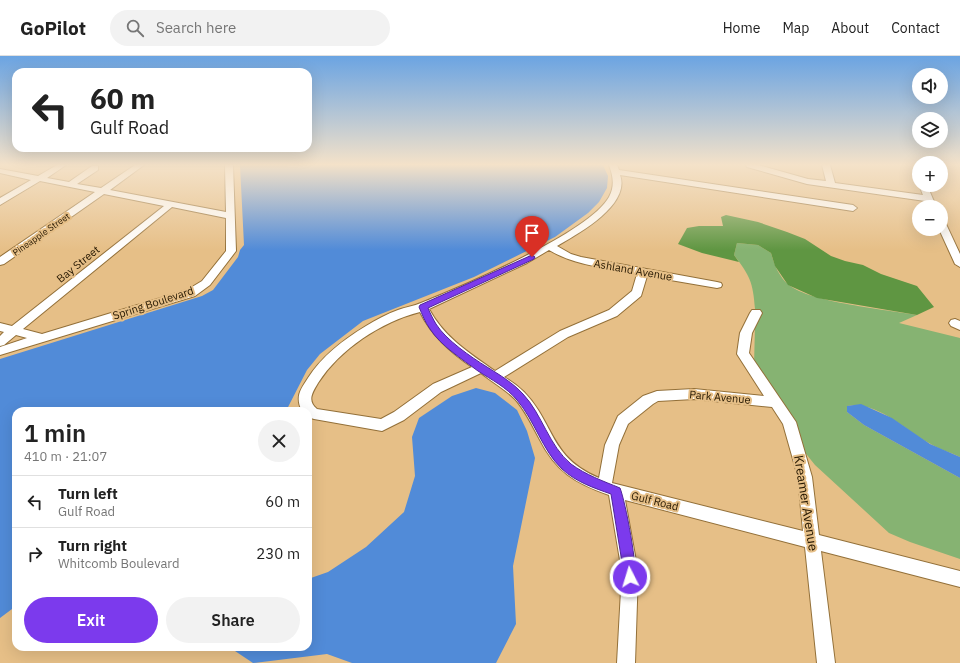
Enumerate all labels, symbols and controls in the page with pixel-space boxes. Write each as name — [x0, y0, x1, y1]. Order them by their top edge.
search box — [110, 10, 390, 46]
text: GoPilot — [20, 16, 86, 40]
icon: search — [124, 17, 146, 39]
text: Search here — [156, 18, 236, 37]
text: Home — [723, 19, 760, 37]
text: Map — [782, 19, 809, 37]
text: About — [831, 19, 869, 37]
text: Contact — [891, 19, 940, 37]
map controls — [912, 68, 948, 236]
button: sound — [912, 68, 948, 104]
text: 60 m — [90, 80, 155, 117]
icon: left — [24, 84, 76, 136]
button: layers — [912, 112, 948, 148]
text: Gulf Road — [90, 116, 169, 139]
button: + — [912, 156, 948, 192]
button: − — [912, 200, 948, 236]
street label: Pineapple Street — [10, 210, 72, 258]
pin — [515, 216, 549, 257]
icon: arrive — [521, 222, 543, 244]
street label: Bay Street — [54, 242, 102, 286]
street label: Ashland Avenue — [593, 256, 673, 284]
street label: Spring Boulevard — [111, 283, 195, 323]
street label: Park Avenue — [689, 387, 751, 407]
text: 1 min — [24, 417, 86, 449]
button: close — [258, 420, 300, 462]
text: 410 m · 21:07 — [24, 448, 107, 465]
street label: Kreamer Avenue — [790, 454, 822, 552]
text: Turn left — [58, 484, 118, 503]
street label: Gulf Road — [630, 488, 680, 514]
icon: left — [24, 491, 46, 513]
text: 60 m — [265, 492, 300, 511]
text: Gulf Road — [58, 503, 115, 520]
text: Turn right — [58, 536, 127, 555]
icon: right — [24, 543, 46, 565]
text: 230 m — [256, 544, 300, 563]
text: Whitcomb Boulevard — [58, 555, 180, 572]
position arrow — [609, 556, 651, 598]
button: Exit — [24, 597, 158, 643]
button: Share — [166, 597, 300, 643]

